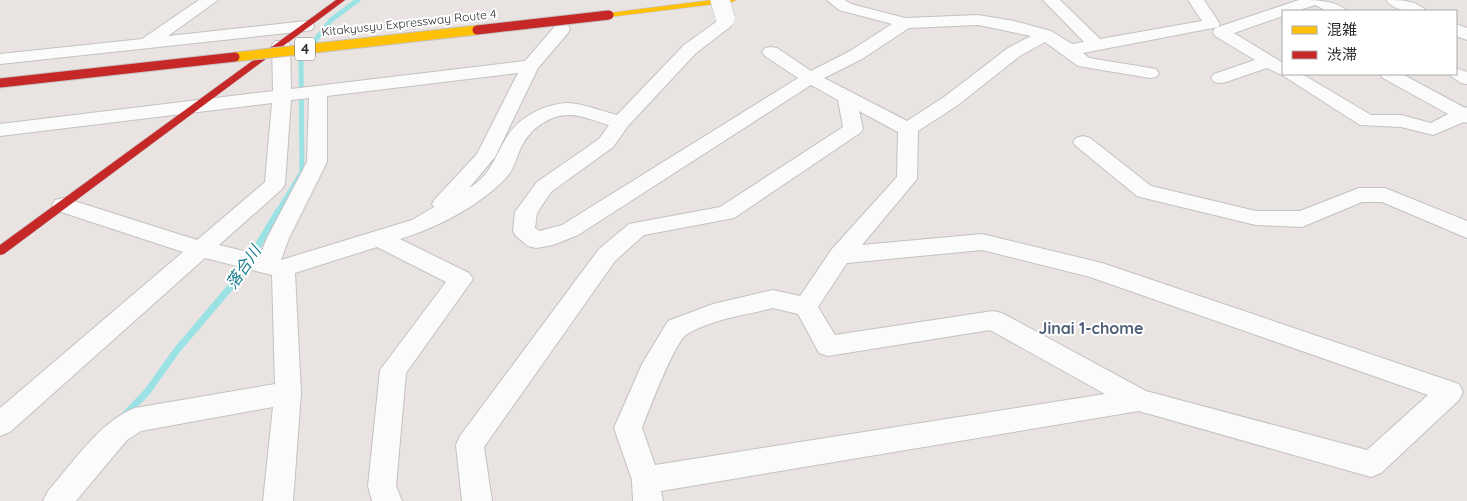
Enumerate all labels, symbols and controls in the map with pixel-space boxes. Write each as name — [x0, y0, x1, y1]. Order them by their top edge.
street label: Kitakyusyu Expressway Route 4 — [321, 6, 497, 39]
legend — [1282, 10, 1457, 75]
text: 混雑 — [1327, 20, 1357, 39]
road number: 4 — [295, 38, 315, 61]
text: 渋滞 — [1327, 45, 1357, 64]
water label: 落合川 — [221, 240, 266, 292]
district label: Jinai 1-chome — [1039, 318, 1143, 338]

